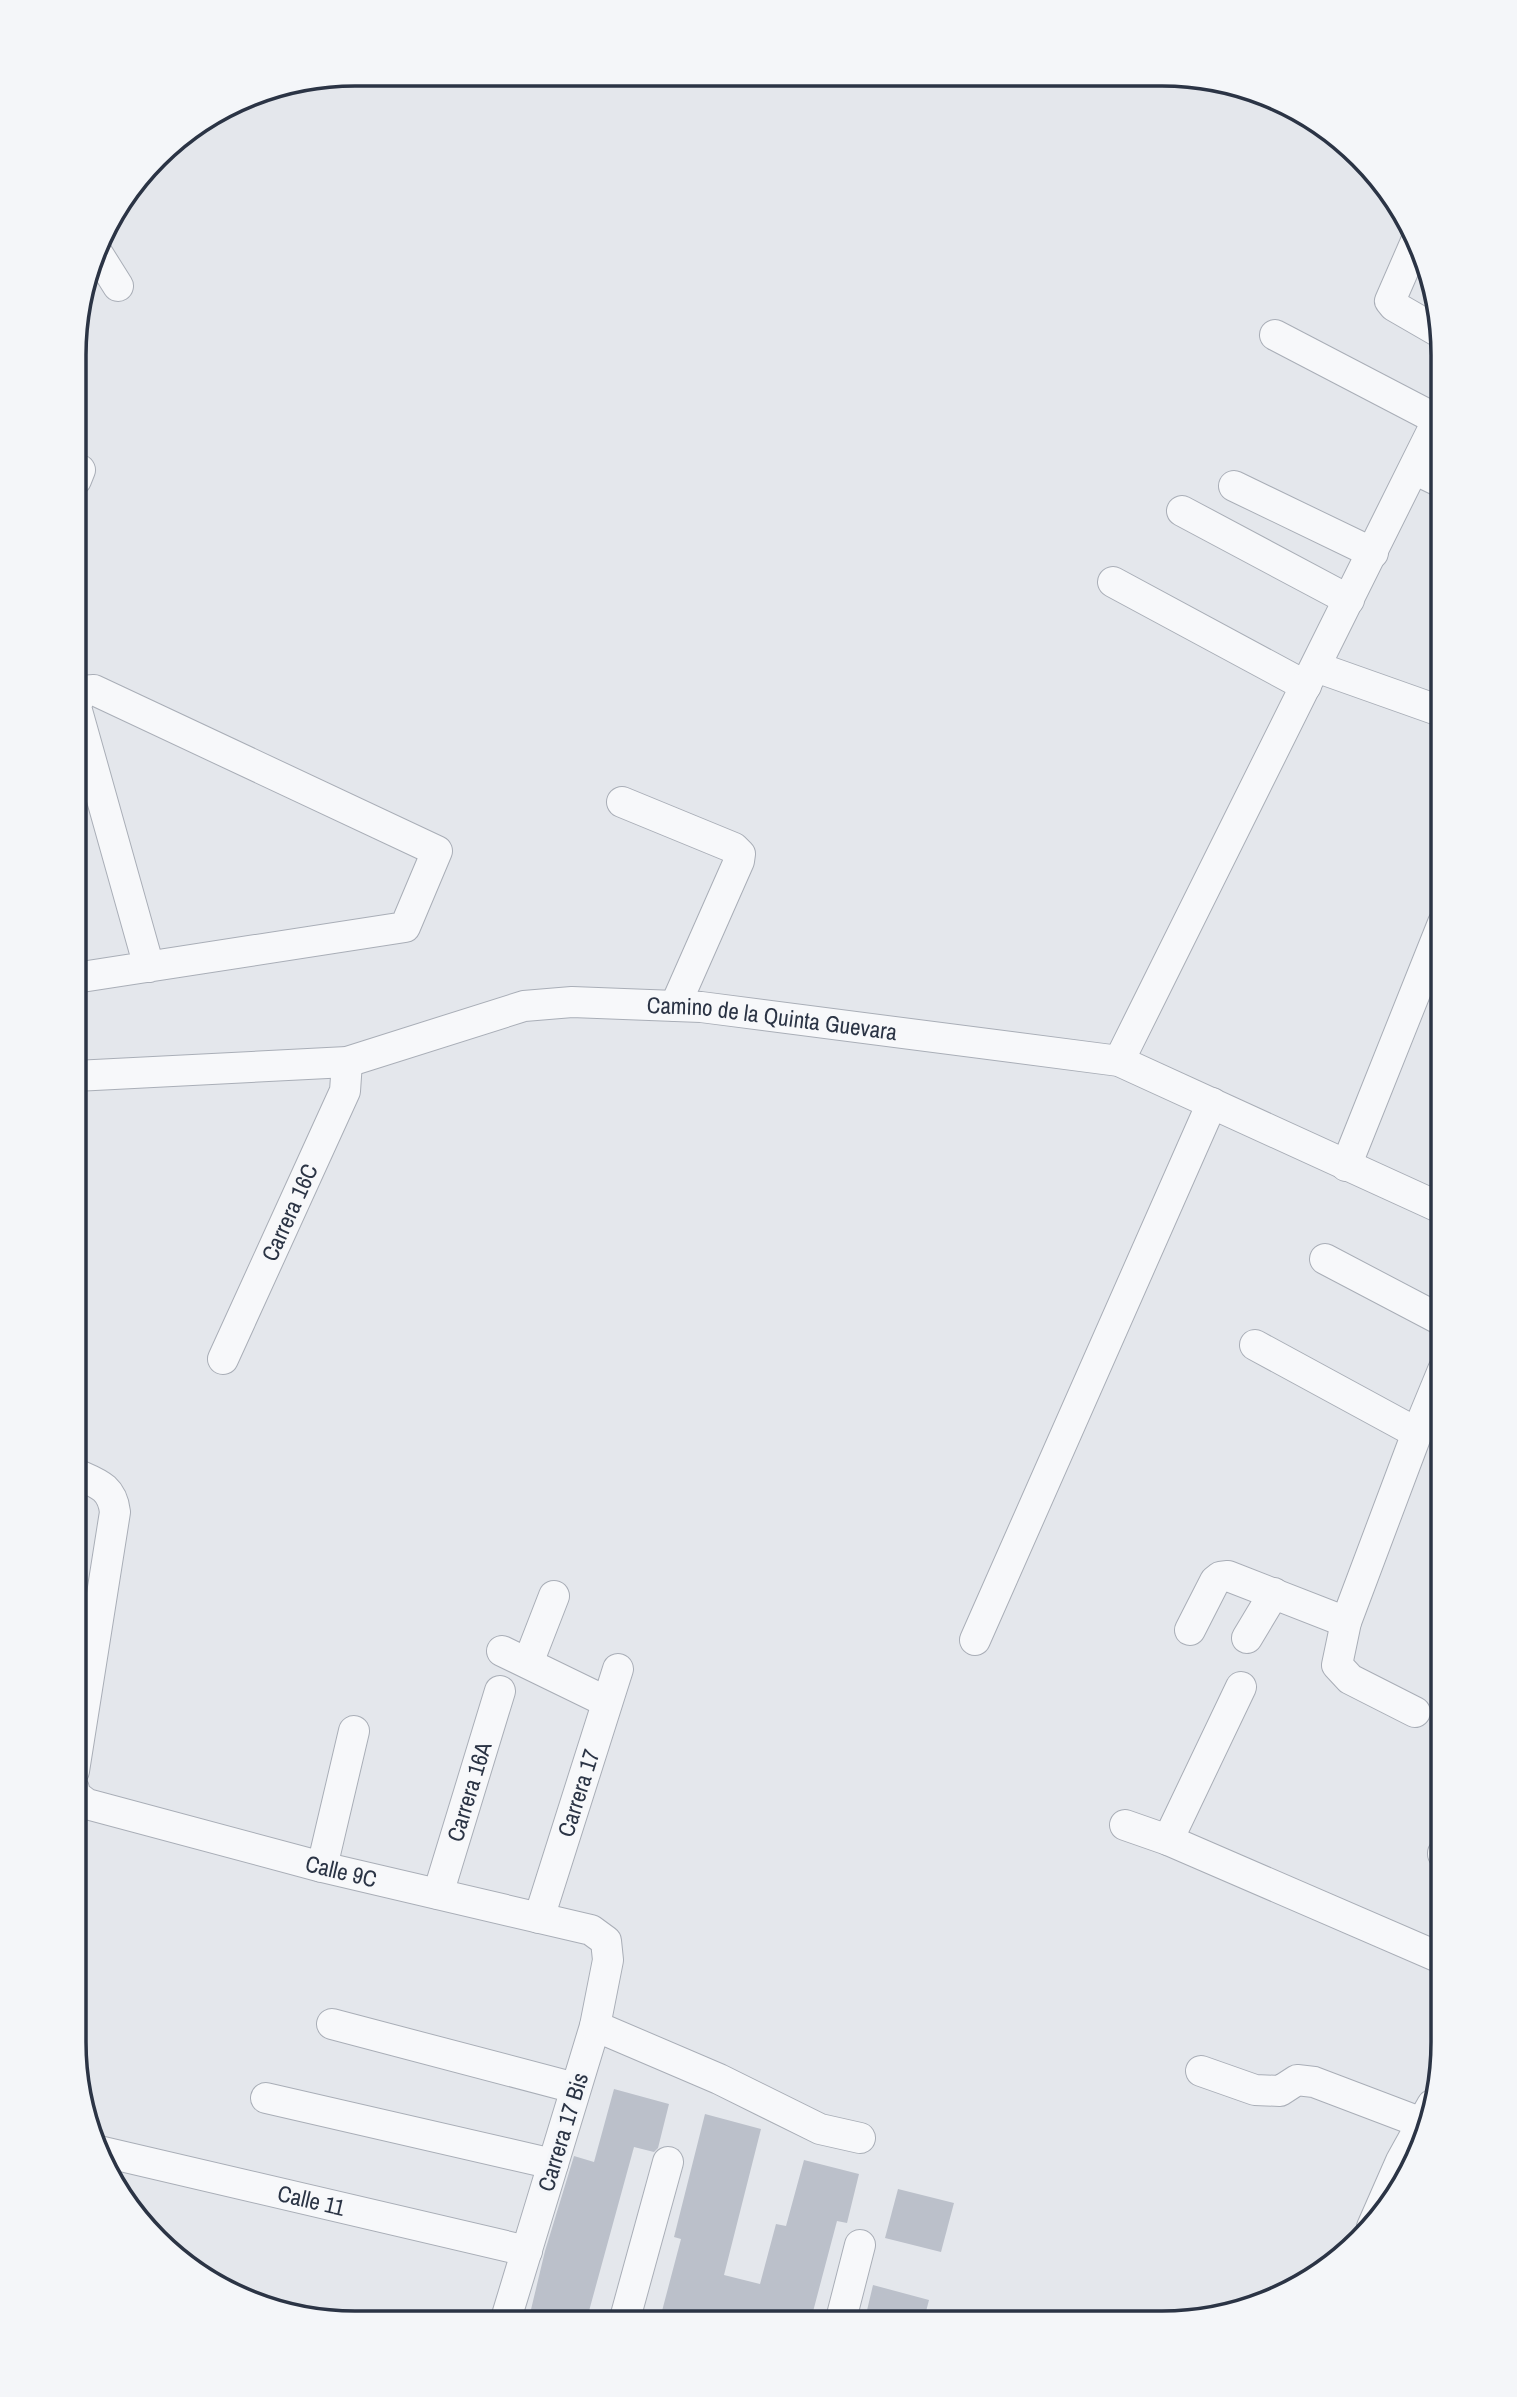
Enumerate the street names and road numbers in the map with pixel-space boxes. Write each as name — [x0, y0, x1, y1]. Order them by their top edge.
street label: Camino de la Quinta Guevara — [646, 989, 900, 1047]
street label: Carrera 16C — [254, 1159, 325, 1266]
street label: Carrera 16A — [439, 1737, 499, 1845]
street label: Carrera 17 — [550, 1745, 607, 1841]
street label: Calle 9C — [302, 1847, 380, 1894]
street label: Carrera 17 Bis — [530, 2069, 595, 2195]
street label: Calle 11 — [275, 2177, 348, 2223]

